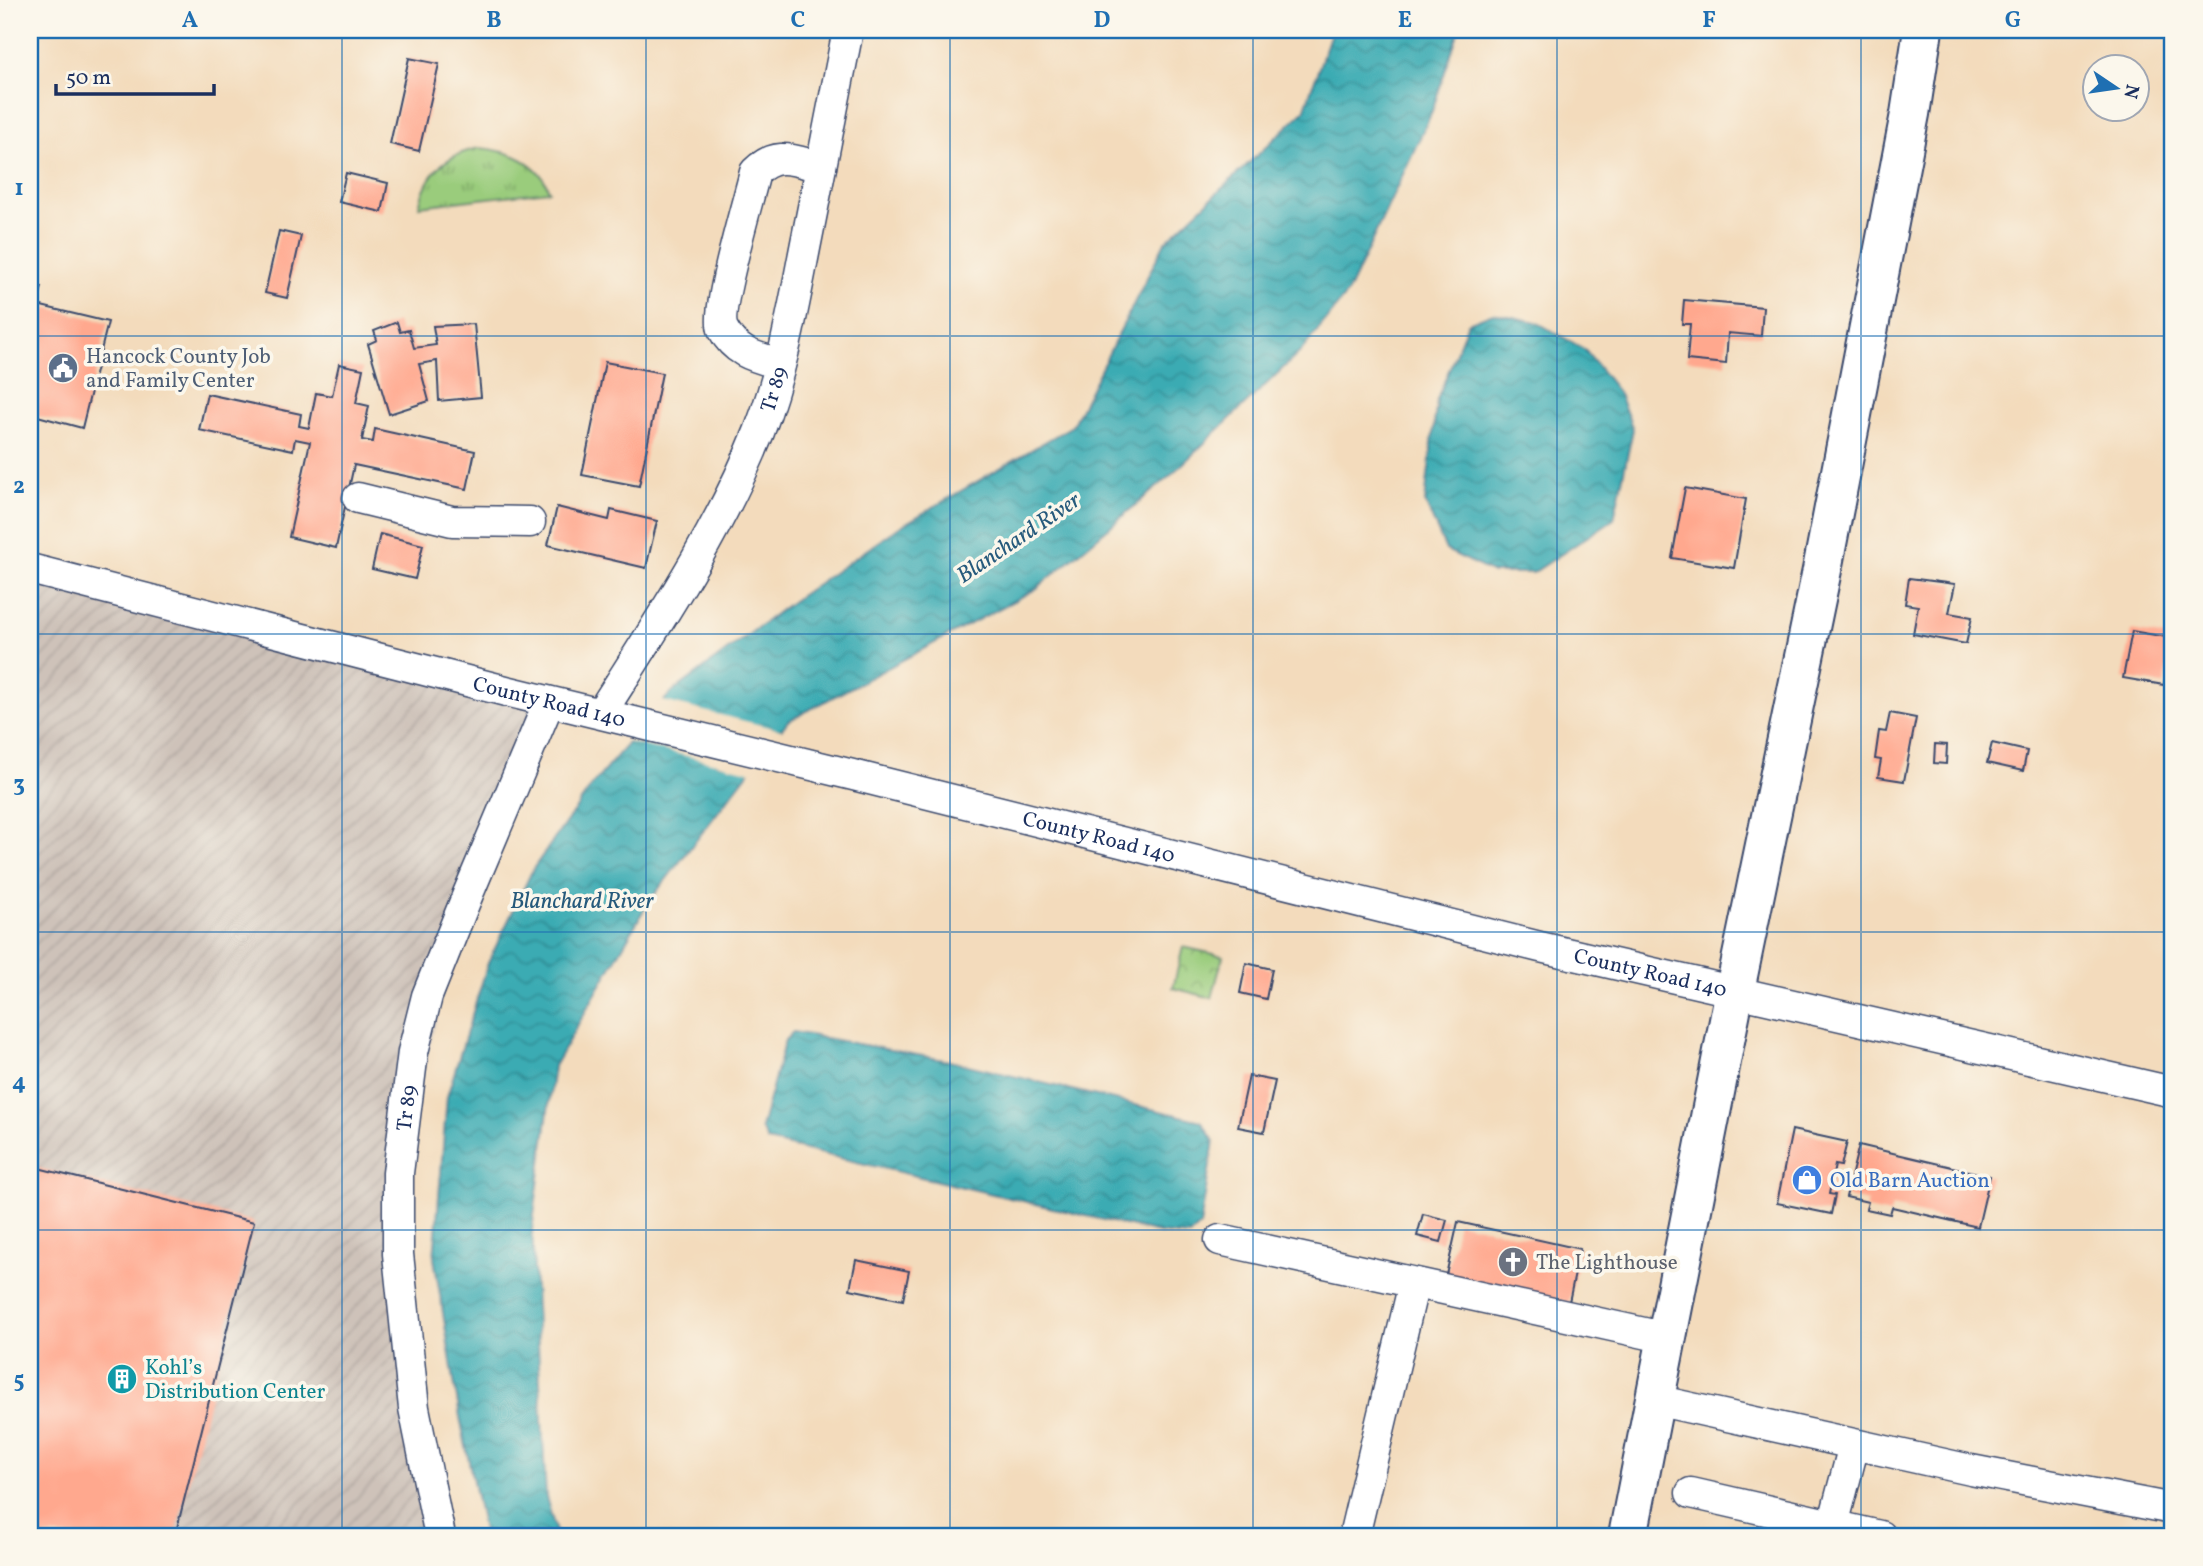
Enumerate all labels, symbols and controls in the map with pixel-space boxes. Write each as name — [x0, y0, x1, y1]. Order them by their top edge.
text: A — [182, 5, 198, 37]
text: B — [486, 5, 502, 37]
text: C — [791, 5, 805, 37]
text: D — [1094, 5, 1111, 37]
text: E — [1398, 5, 1412, 37]
text: F — [1702, 5, 1716, 37]
text: G — [2005, 5, 2021, 37]
scale bar — [56, 52, 214, 96]
north arrow — [2080, 52, 2150, 122]
text: 50 m — [66, 64, 111, 93]
text: N — [2116, 82, 2145, 101]
text: 1 — [14, 173, 24, 205]
place label: Hancock County Job and Family Center — [86, 343, 271, 396]
public building icon: Hancock County Job and Family Center — [46, 351, 80, 385]
street label: Tr 89 — [754, 364, 795, 416]
text: 2 — [13, 471, 25, 503]
water label: Blanchard River — [951, 485, 1088, 592]
street label: County Road 140 — [470, 670, 628, 735]
text: 3 — [13, 769, 25, 801]
street label: County Road 140 — [1019, 805, 1178, 871]
water label: Blanchard River — [510, 886, 654, 918]
street label: County Road 140 — [1571, 942, 1730, 1005]
text: 4 — [12, 1067, 26, 1099]
street label: Tr 89 — [390, 1083, 425, 1133]
shop icon: Old Barn Auction — [1790, 1163, 1824, 1197]
place label: Old Barn Auction — [1830, 1167, 1990, 1196]
church icon: The Lighthouse — [1496, 1245, 1530, 1279]
place label: The Lighthouse — [1536, 1249, 1678, 1278]
place label: Kohl’s Distribution Center — [145, 1354, 325, 1407]
building icon: Kohl’s Distribution Center — [105, 1362, 139, 1396]
text: 5 — [13, 1365, 25, 1397]

